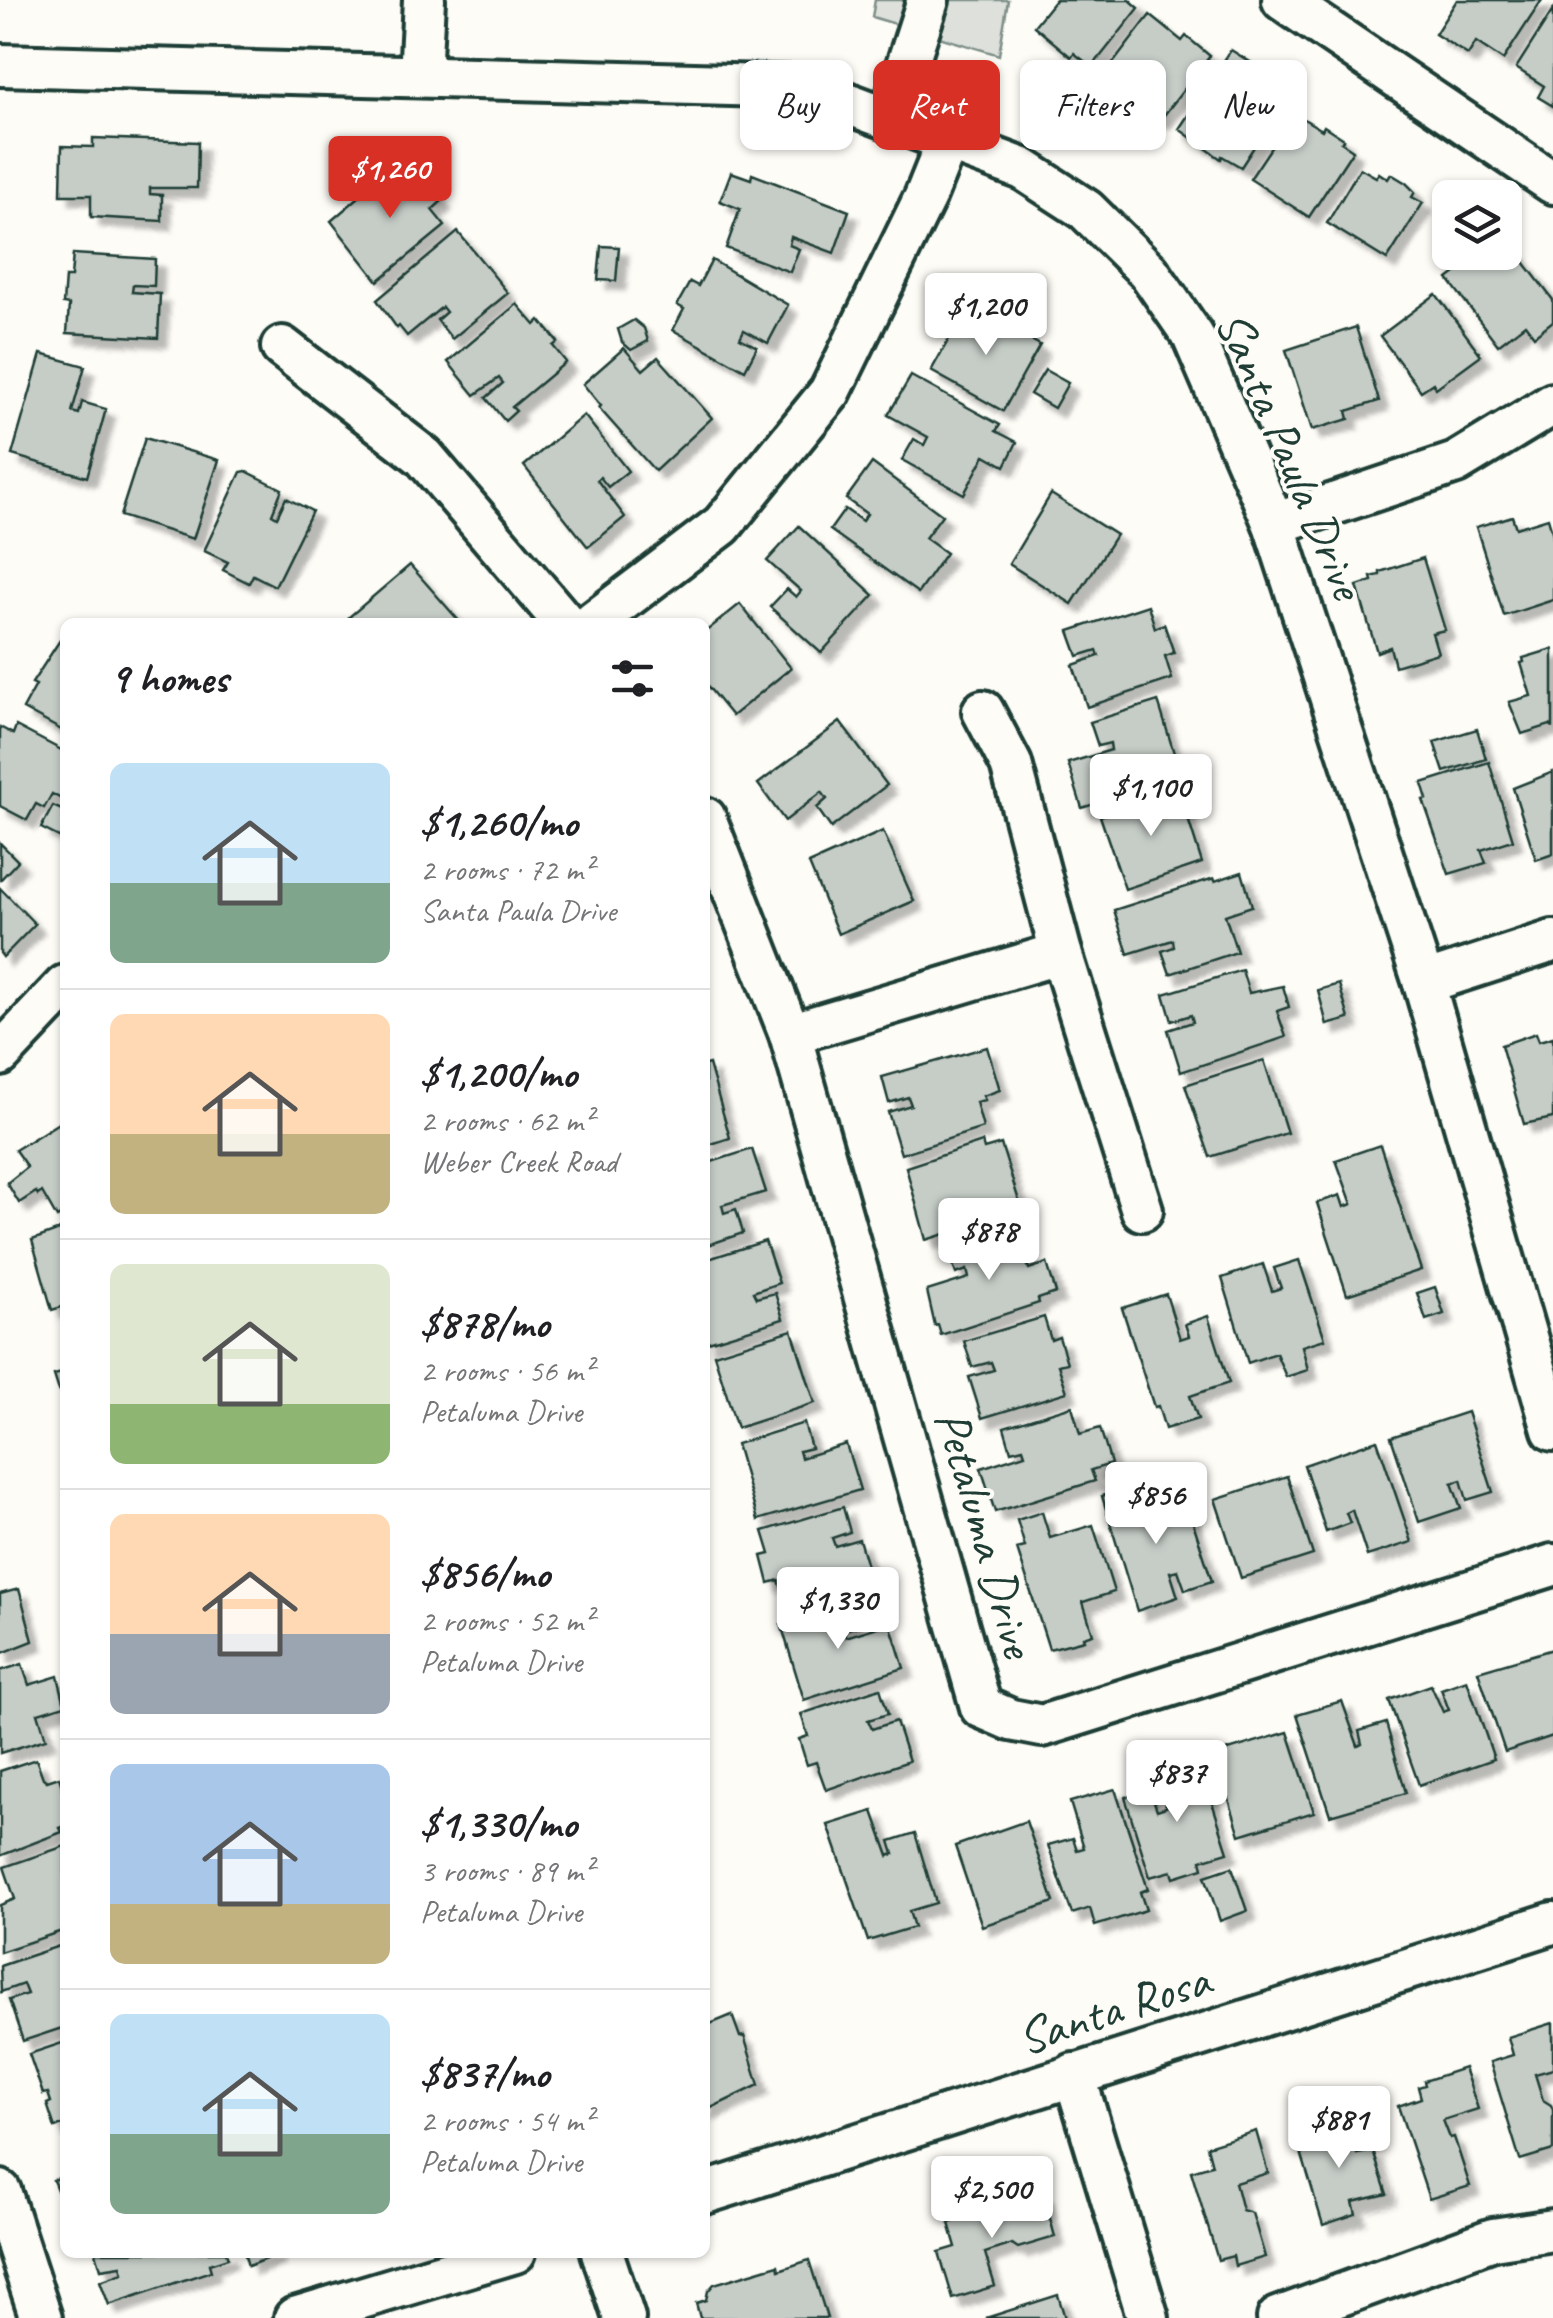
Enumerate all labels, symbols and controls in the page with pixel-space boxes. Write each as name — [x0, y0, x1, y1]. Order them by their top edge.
chip: Buy — [740, 60, 853, 150]
chip: Rent — [873, 60, 1000, 150]
chip: Filters — [1020, 60, 1166, 150]
chip: New — [1186, 60, 1307, 150]
pin: $1,260 — [309, 136, 471, 221]
text: $1,260 — [350, 148, 430, 189]
map controls — [1432, 180, 1522, 270]
button: layers — [1432, 180, 1522, 270]
pin: $1,200 — [905, 273, 1067, 358]
text: $1,200 — [947, 285, 1025, 326]
street label: Santa Paula Drive — [1202, 301, 1381, 611]
icon: filters — [605, 651, 660, 706]
text: 9 homes — [110, 652, 228, 705]
pin: $1,100 — [1070, 754, 1232, 839]
text: $1,100 — [1112, 766, 1190, 807]
text: $1,260/mo — [420, 796, 578, 849]
icon: home — [190, 803, 310, 923]
text: 2 rooms · 72 m² — [420, 849, 593, 890]
text: Santa Paula Drive — [420, 890, 616, 931]
text: $1,200/mo — [420, 1047, 577, 1100]
icon: home — [190, 1054, 310, 1174]
text: 2 rooms · 62 m² — [420, 1100, 593, 1141]
text: Weber Creek Road — [420, 1141, 617, 1182]
pin: $878 — [930, 1198, 1048, 1283]
text: $878 — [960, 1210, 1018, 1251]
text: $878/mo — [420, 1297, 549, 1350]
icon: home — [190, 1304, 310, 1424]
text: 2 rooms · 56 m² — [420, 1350, 593, 1391]
text: Petaluma Drive — [420, 1391, 582, 1432]
street label: Petaluma Drive — [920, 1403, 1052, 1667]
pin: $856 — [1097, 1462, 1215, 1547]
text: $856 — [1127, 1474, 1185, 1515]
text: $856/mo — [420, 1547, 550, 1600]
icon: home — [190, 1554, 310, 1674]
pin: $1,330 — [757, 1567, 919, 1652]
text: $1,330 — [799, 1579, 877, 1620]
text: 2 rooms · 52 m² — [420, 1600, 593, 1641]
text: Petaluma Drive — [420, 1641, 582, 1682]
pin: $837 — [1118, 1740, 1236, 1825]
text: $837 — [1148, 1752, 1206, 1793]
text: $1,330/mo — [420, 1797, 577, 1850]
icon: home — [190, 1804, 310, 1924]
text: 3 rooms · 89 m² — [420, 1850, 593, 1891]
text: Petaluma Drive — [420, 1891, 582, 1932]
street label: Santa Rosa — [1009, 1947, 1220, 2069]
text: $837/mo — [420, 2047, 549, 2100]
icon: home — [190, 2054, 310, 2174]
pin: $881 — [1280, 2086, 1398, 2171]
text: $881 — [1310, 2098, 1368, 2139]
text: 2 rooms · 54 m² — [420, 2100, 593, 2141]
text: Petaluma Drive — [420, 2141, 582, 2182]
pin: $2,500 — [911, 2156, 1073, 2241]
text: $2,500 — [953, 2168, 1031, 2209]

